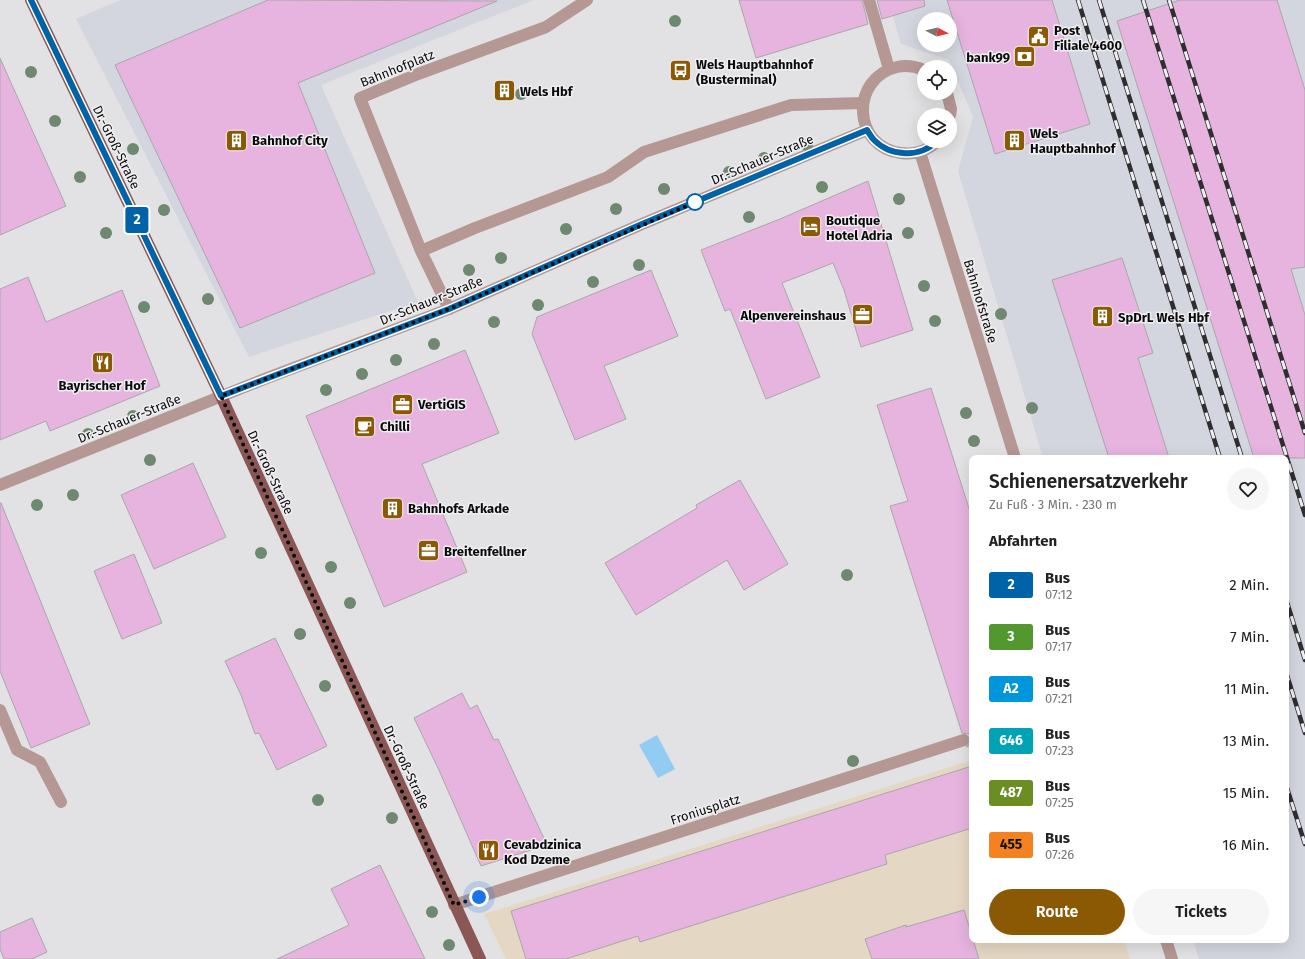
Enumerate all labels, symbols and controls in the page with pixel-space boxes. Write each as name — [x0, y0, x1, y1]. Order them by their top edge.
north arrow — [917, 12, 957, 52]
map controls — [917, 12, 957, 148]
place label: Post Filiale 4600 — [1054, 23, 1122, 53]
public building icon: Post Filiale 4600 — [1025, 24, 1051, 50]
bank icon: bank99 — [1012, 44, 1038, 70]
street label: Bahnhofplatz — [358, 47, 437, 90]
place label: bank99 — [966, 50, 1010, 65]
place label: Wels Hauptbahnhof (Busterminal) — [696, 57, 814, 87]
bus stop icon: Wels Hauptbahnhof (Busterminal) — [667, 58, 693, 84]
button: locate — [917, 60, 957, 100]
building icon: Wels Hbf — [492, 78, 518, 104]
place label: Wels Hbf — [520, 84, 574, 99]
street label: Dr.-Groß-Straße — [90, 103, 143, 191]
button: layers — [917, 108, 957, 148]
place label: Wels Hauptbahnhof — [1030, 126, 1117, 156]
building icon: Bahnhof City — [223, 127, 249, 153]
building icon: Wels Hauptbahnhof — [1002, 127, 1028, 153]
street label: Dr.-Schauer-Straße — [709, 131, 816, 188]
place label: Bahnhof City — [252, 133, 328, 148]
unlabelled marker — [686, 193, 704, 211]
line badge: 2 — [124, 207, 150, 233]
text: 2 — [133, 211, 141, 228]
place label: Boutique Hotel Adria — [826, 213, 893, 243]
hotel icon: Boutique Hotel Adria — [798, 214, 824, 240]
street label: Bahnhofstraße — [961, 257, 1000, 345]
street label: Dr.-Schauer-Straße — [378, 273, 485, 328]
office icon: Alpenvereinshaus — [849, 302, 875, 328]
building icon: SpDrL Wels Hbf — [1089, 304, 1115, 330]
place label: Alpenvereinshaus — [740, 308, 847, 323]
place label: SpDrL Wels Hbf — [1118, 310, 1210, 325]
restaurant icon: Bayrischer Hof — [89, 350, 115, 376]
place label: Bayrischer Hof — [59, 378, 147, 393]
street label: Dr.-Schauer-Straße — [76, 391, 183, 446]
office icon: VertiGIS — [389, 391, 415, 417]
place label: VertiGIS — [417, 397, 466, 412]
cafe icon: Chilli — [351, 413, 377, 439]
place label: Chilli — [380, 419, 410, 434]
street label: Dr.-Groß-Straße — [245, 428, 297, 517]
button: heart — [1227, 468, 1269, 510]
text: Schienenersatzverkehr — [989, 470, 1188, 493]
building icon: Bahnhofs Arkade — [379, 495, 405, 521]
text: Zu Fuß · 3 Min. · 230 m — [989, 497, 1117, 512]
place label: Bahnhofs Arkade — [408, 501, 509, 516]
text: Abfahrten — [989, 532, 1057, 550]
office icon: Breitenfellner — [416, 538, 442, 564]
place label: Breitenfellner — [444, 544, 527, 559]
text: Bus — [1045, 569, 1070, 587]
text: 2 — [1007, 576, 1015, 593]
text: 2 Min. — [1229, 576, 1269, 594]
text: 07:12 — [1045, 587, 1072, 602]
text: Bus — [1045, 621, 1070, 639]
text: 3 — [1007, 628, 1015, 645]
text: 7 Min. — [1230, 628, 1269, 646]
text: 07:17 — [1045, 639, 1072, 654]
text: Bus — [1045, 673, 1070, 691]
text: A2 — [1003, 680, 1019, 697]
text: 11 Min. — [1224, 680, 1269, 698]
text: 07:21 — [1045, 691, 1073, 706]
street label: Dr.-Groß-Straße — [381, 723, 433, 812]
text: Bus — [1045, 725, 1070, 743]
text: 646 — [999, 732, 1023, 749]
text: 13 Min. — [1223, 732, 1269, 750]
text: 07:23 — [1045, 743, 1074, 758]
text: Bus — [1045, 777, 1070, 795]
text: 487 — [1000, 784, 1022, 801]
text: 15 Min. — [1223, 784, 1269, 802]
street label: Froniusplatz — [669, 791, 742, 828]
text: 07:25 — [1045, 795, 1074, 810]
text: Bus — [1045, 829, 1070, 847]
text: 455 — [1000, 836, 1022, 853]
text: 16 Min. — [1222, 836, 1269, 854]
place label: Cevabdzinica Kod Dzeme — [504, 837, 581, 867]
restaurant icon: Cevabdzinica Kod Dzeme — [475, 838, 501, 864]
text: 07:26 — [1045, 847, 1074, 862]
your location — [469, 887, 489, 907]
button: Route — [989, 889, 1125, 935]
button: Tickets — [1133, 889, 1269, 935]

